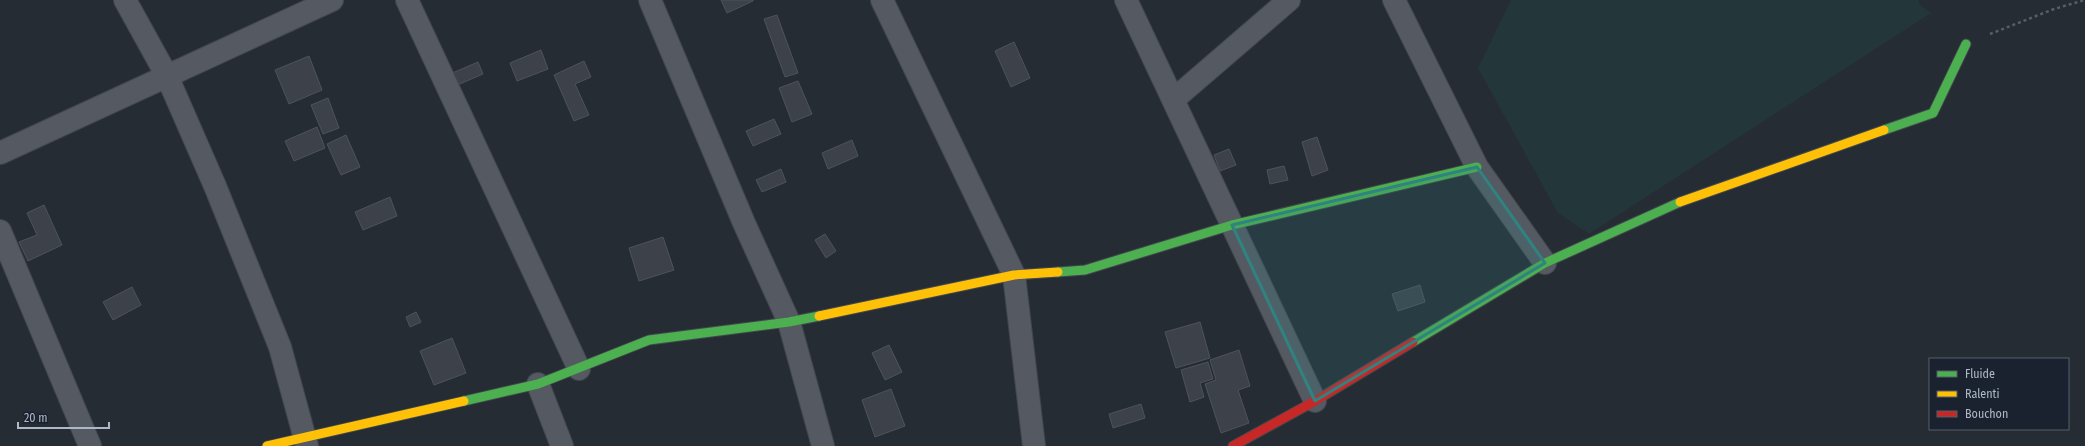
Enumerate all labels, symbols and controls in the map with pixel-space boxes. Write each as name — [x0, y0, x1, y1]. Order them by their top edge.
legend — [1929, 358, 2069, 430]
text: Fluide — [1965, 367, 1995, 381]
text: Ralenti — [1965, 387, 2000, 401]
scale bar — [18, 404, 109, 430]
text: Bouchon — [1965, 407, 2008, 421]
text: 20 m — [24, 411, 48, 425]

